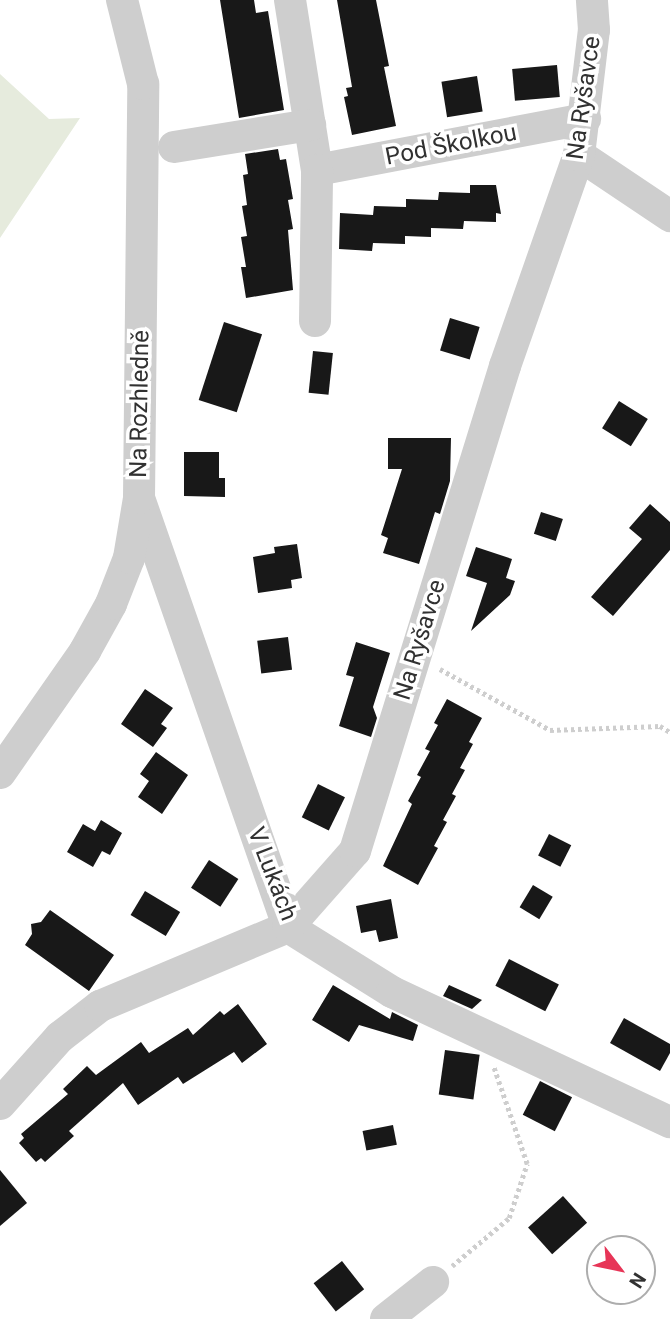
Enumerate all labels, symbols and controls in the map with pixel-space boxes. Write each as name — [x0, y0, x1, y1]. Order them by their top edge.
street label: Na Ryšavce — [561, 34, 607, 162]
street label: Pod Školkou — [383, 118, 519, 172]
street label: Na Rozhledně — [124, 330, 156, 478]
street label: Na Ryšavce — [388, 576, 452, 704]
street label: V Lukách — [241, 823, 303, 925]
north arrow — [586, 1235, 656, 1305]
text: N — [624, 1269, 651, 1292]

